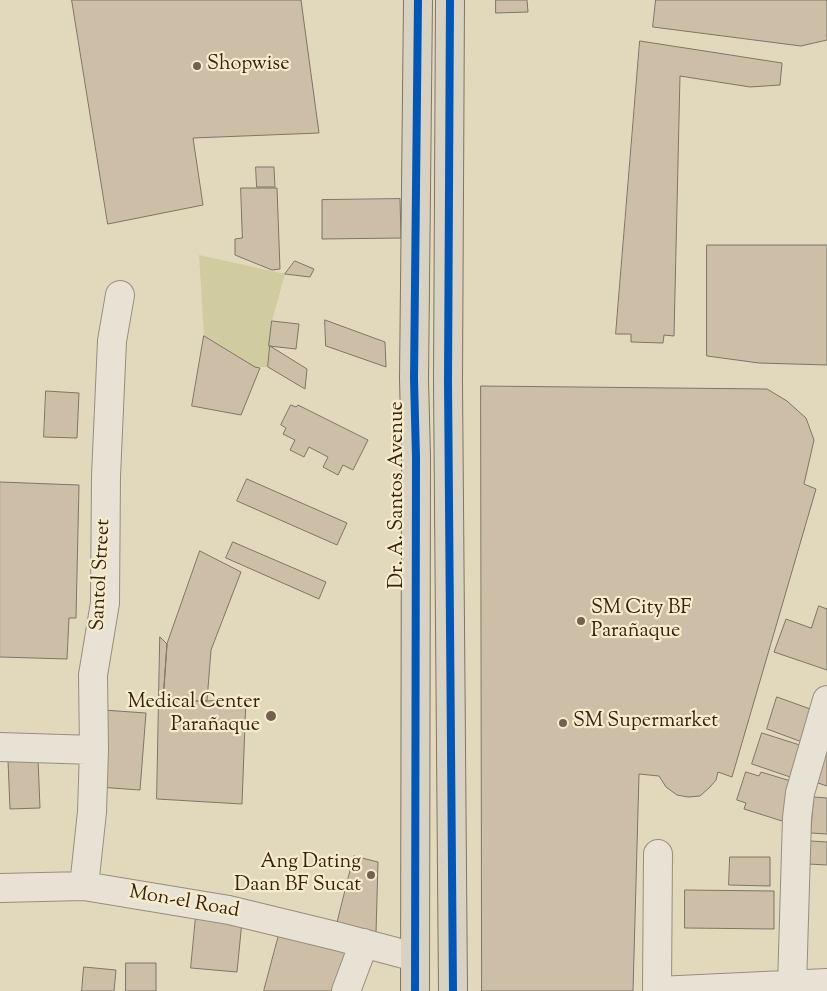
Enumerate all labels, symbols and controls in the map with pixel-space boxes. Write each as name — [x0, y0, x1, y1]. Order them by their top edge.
place label: Shopwise — [207, 54, 290, 78]
marker: Shopwise — [191, 60, 203, 72]
street label: Dr. A. Santos Avenue — [387, 401, 411, 589]
street label: Santol Street — [87, 518, 117, 632]
place label: SM City BF Parañaque — [591, 598, 691, 645]
marker: SM City BF Parañaque — [575, 615, 587, 627]
place label: Medical Center Parañaque — [127, 692, 260, 739]
marker: Medical Center Parañaque — [264, 709, 278, 723]
place label: SM Supermarket — [573, 711, 718, 735]
marker: SM Supermarket — [557, 717, 569, 729]
place label: Ang Dating Daan BF Sucat — [234, 852, 361, 899]
marker: Ang Dating Daan BF Sucat — [365, 869, 377, 881]
street label: Mon-el Road — [127, 882, 241, 924]

